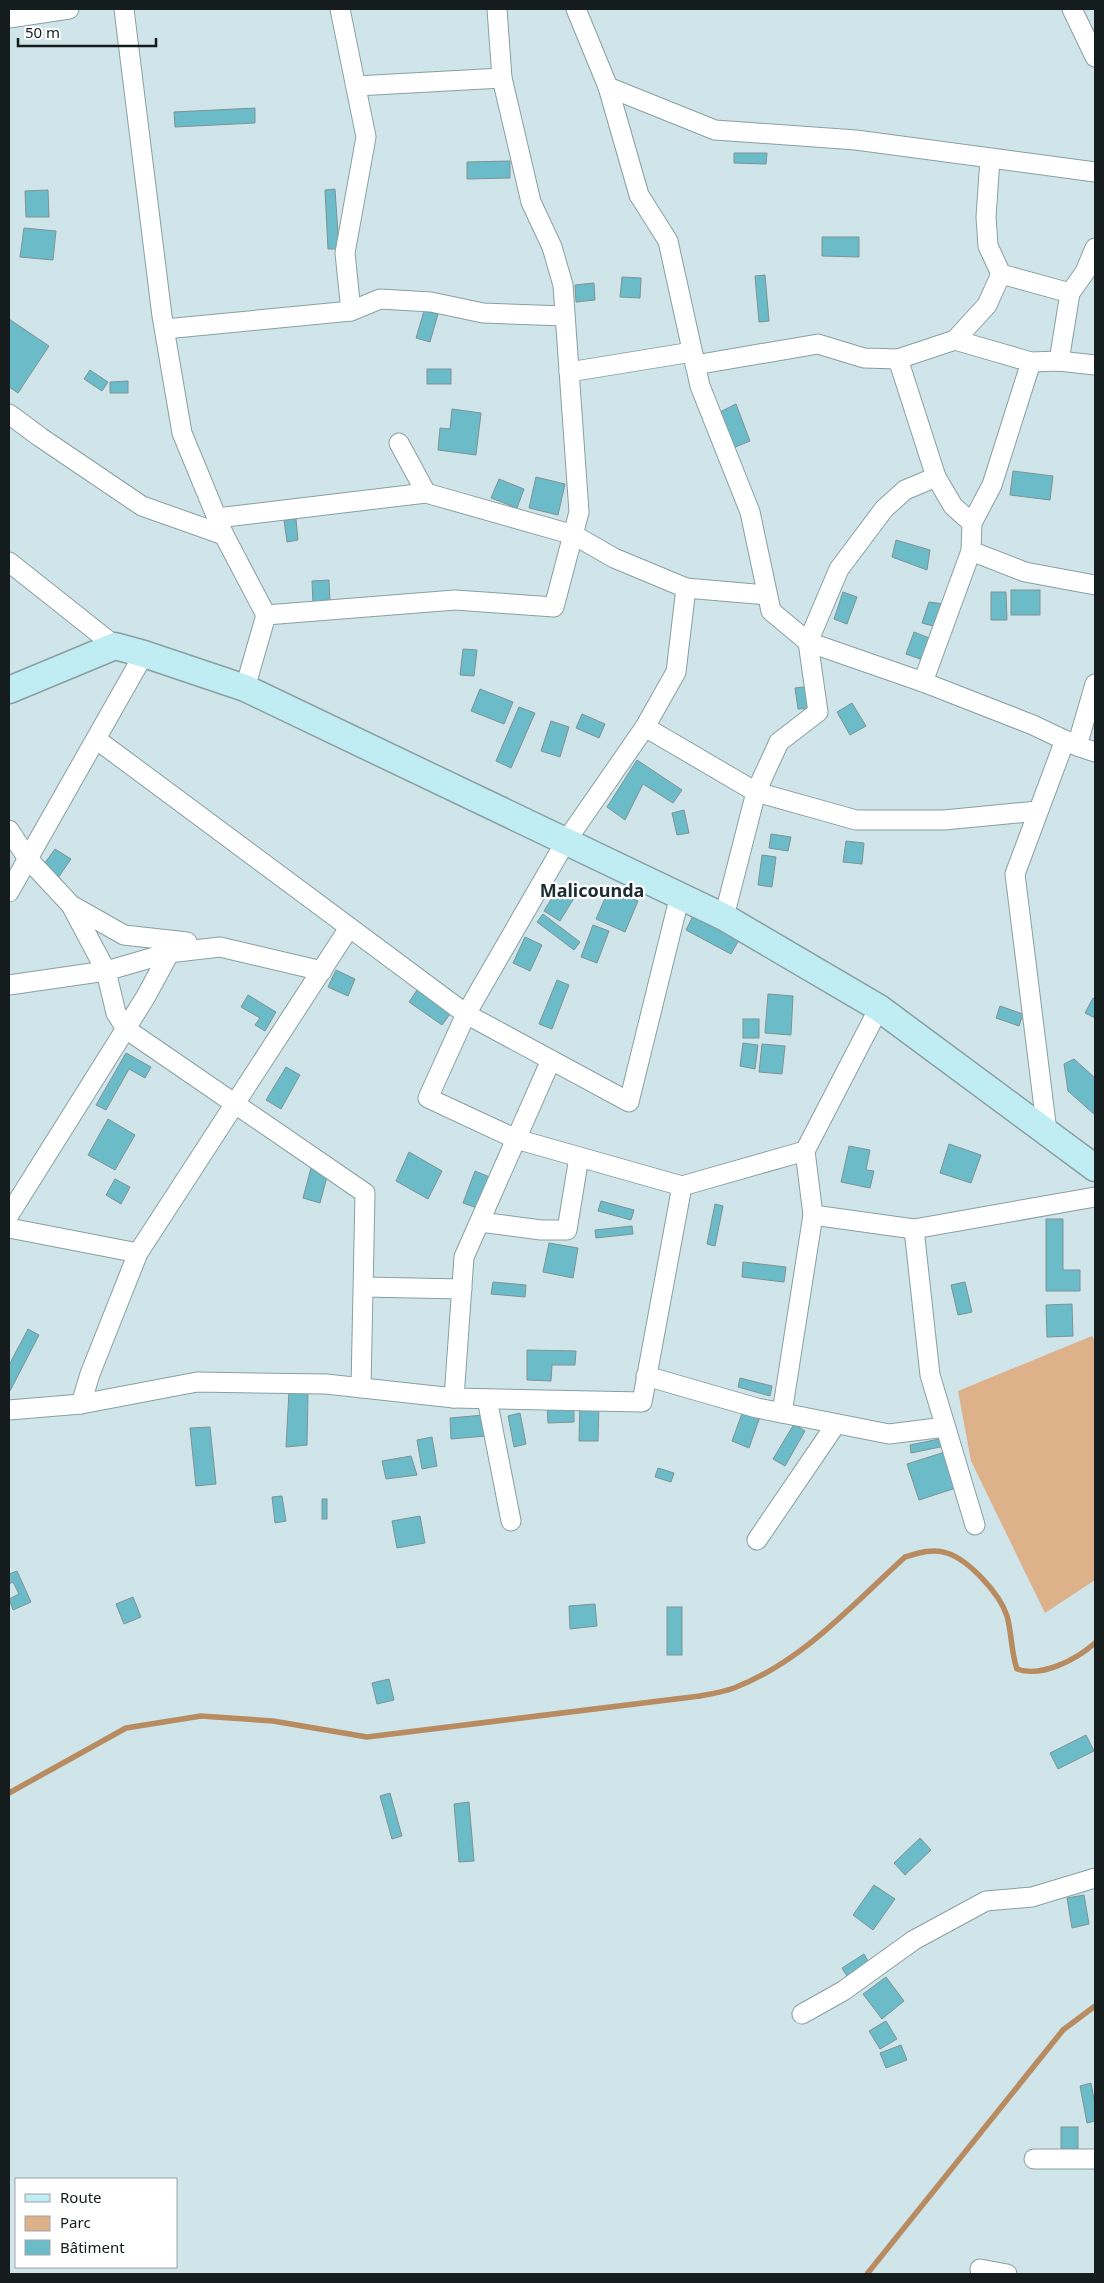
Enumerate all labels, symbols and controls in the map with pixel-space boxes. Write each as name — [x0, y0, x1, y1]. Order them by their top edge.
scale bar — [18, 15, 155, 47]
text: 50 m — [25, 22, 60, 42]
district label: Malicounda — [540, 878, 644, 902]
legend — [15, 2178, 178, 2268]
text: Route — [60, 2187, 102, 2207]
text: Parc — [60, 2212, 91, 2232]
text: Bâtiment — [60, 2237, 125, 2257]

